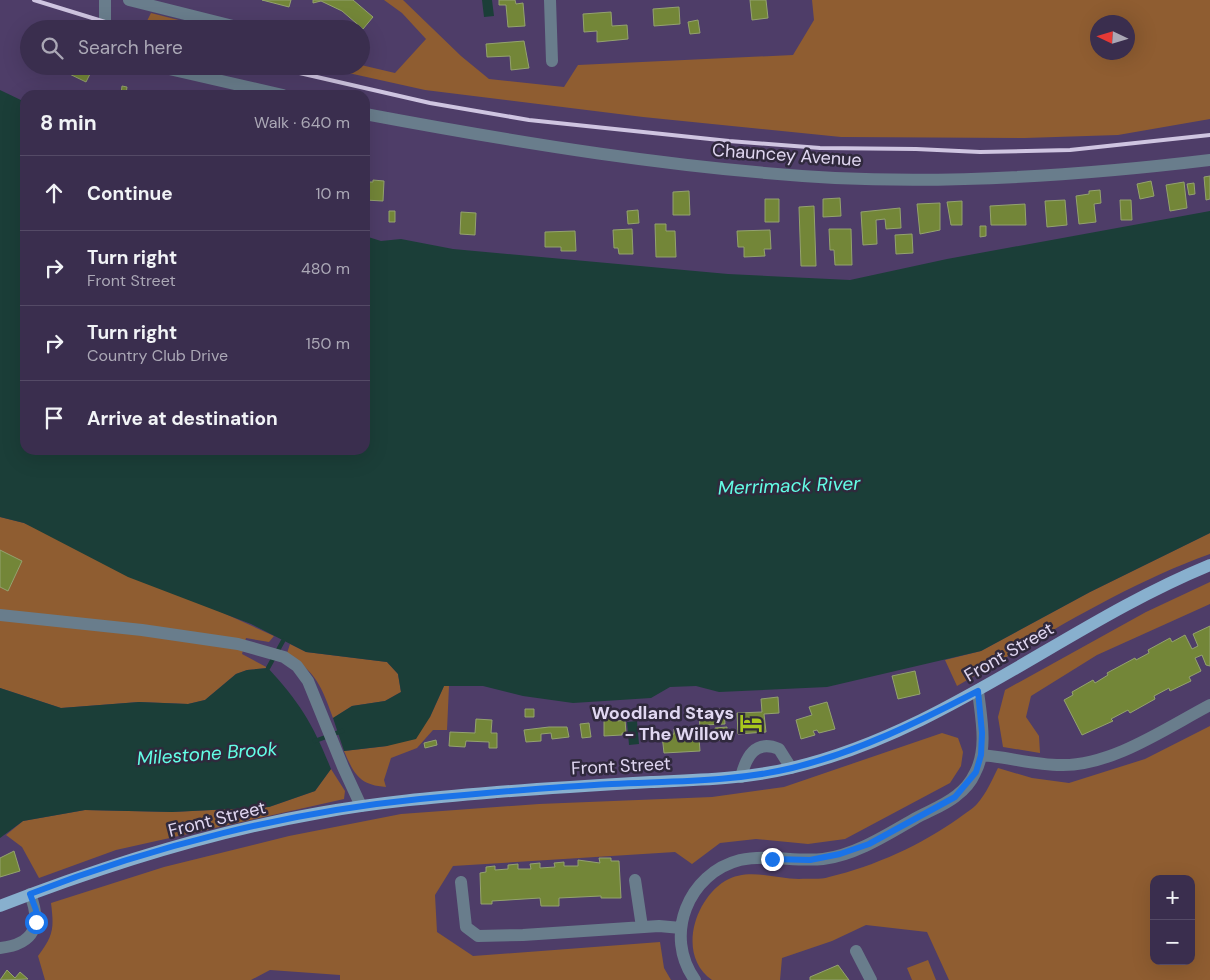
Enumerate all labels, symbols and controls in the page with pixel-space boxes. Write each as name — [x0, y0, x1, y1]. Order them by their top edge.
north arrow — [1090, 15, 1135, 60]
search box — [20, 20, 370, 75]
icon: search — [38, 34, 66, 62]
text: Search here — [78, 35, 183, 60]
text: 8 min — [40, 109, 97, 137]
text: Walk · 640 m — [254, 112, 350, 133]
street label: Chauncey Avenue — [711, 138, 863, 172]
icon: ahead — [40, 179, 68, 207]
text: Continue — [87, 181, 173, 206]
text: 10 m — [316, 183, 350, 204]
text: Turn right — [87, 245, 177, 270]
icon: right — [40, 254, 68, 282]
text: 480 m — [301, 258, 350, 279]
text: Front Street — [87, 270, 176, 291]
text: Turn right — [87, 320, 177, 345]
icon: right — [40, 329, 68, 357]
text: 150 m — [306, 333, 350, 354]
text: Country Club Drive — [87, 345, 228, 366]
icon: arrive — [40, 404, 68, 432]
text: Arrive at destination — [87, 406, 278, 431]
water label: Merrimack River — [717, 470, 862, 500]
street label: Front Street — [960, 617, 1058, 687]
place label: Woodland Stays - The Willow — [592, 701, 734, 746]
hotel icon: Woodland Stays - The Willow — [738, 710, 764, 736]
water label: Milestone Brook — [136, 736, 278, 771]
street label: Front Street — [571, 751, 671, 781]
street label: Front Street — [166, 795, 268, 843]
route end — [761, 848, 784, 871]
map controls — [1150, 875, 1195, 965]
button: + — [1150, 875, 1195, 920]
route start — [25, 911, 48, 934]
button: − — [1150, 920, 1195, 965]

